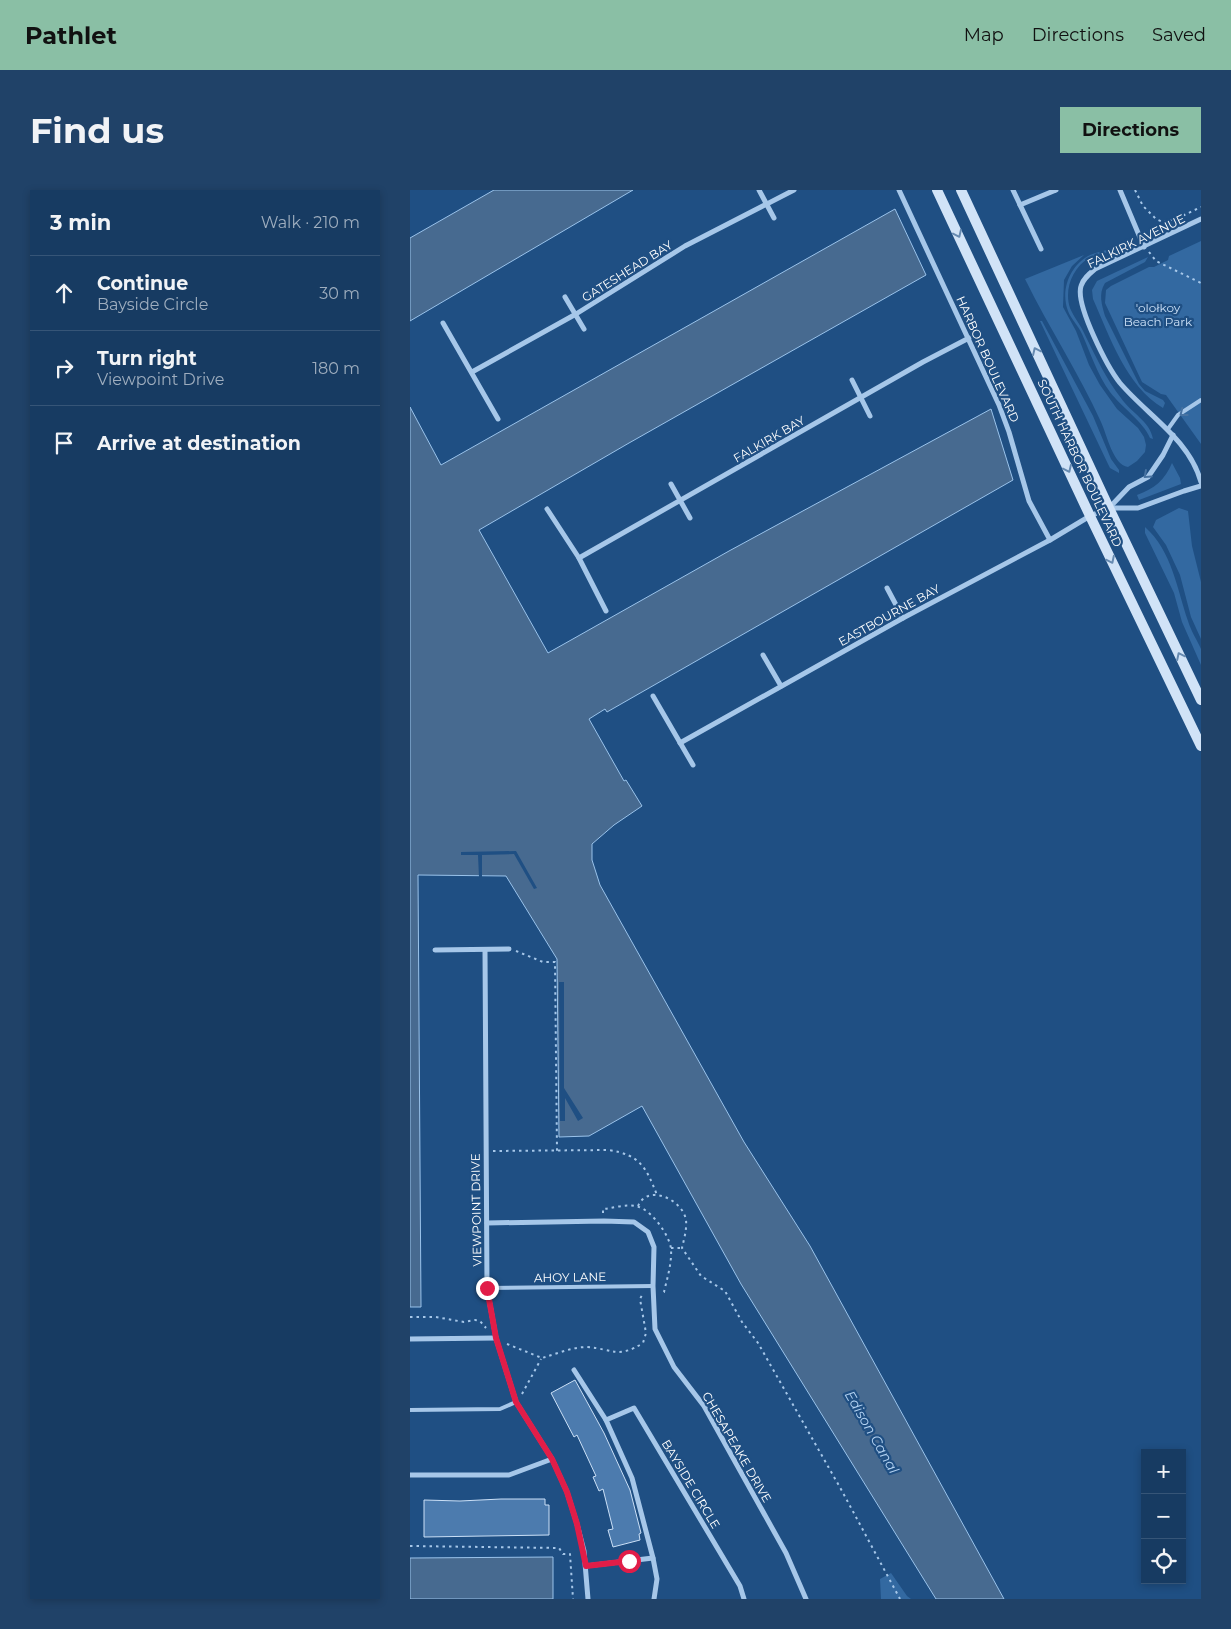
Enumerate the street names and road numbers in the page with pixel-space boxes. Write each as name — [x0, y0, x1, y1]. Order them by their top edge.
street label: FALKIRK AVENUE — [1085, 211, 1187, 271]
street label: GATESHEAD BAY — [579, 237, 675, 305]
street label: HARBOR BOULEVARD — [953, 294, 1023, 425]
street label: SOUTH HARBOR BOULEVARD — [1034, 377, 1126, 549]
street label: FALKIRK BAY — [731, 412, 808, 466]
street label: EASTBOURNE BAY — [836, 581, 943, 649]
street label: VIEWPOINT DRIVE — [468, 1153, 484, 1267]
street label: AHOY LANE — [534, 1269, 606, 1285]
street label: CHESAPEAKE DRIVE — [699, 1389, 775, 1505]
street label: BAYSIDE CIRCLE — [659, 1437, 723, 1531]

